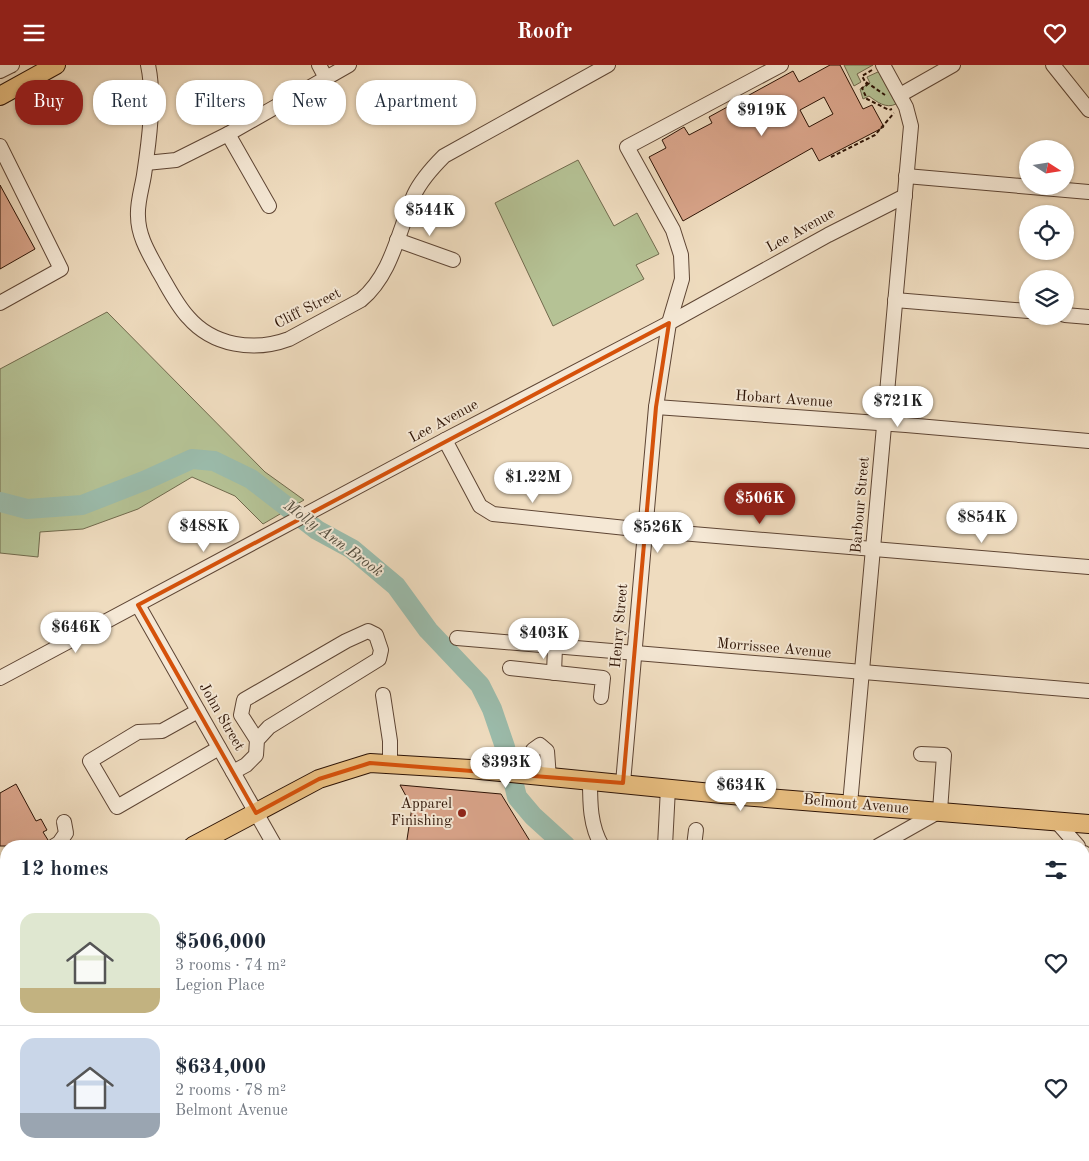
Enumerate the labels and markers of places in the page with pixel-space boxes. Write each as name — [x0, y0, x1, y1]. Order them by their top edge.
pin: $919K — [727, 95, 797, 137]
pin: $544K — [395, 195, 465, 237]
pin: $721K — [863, 385, 933, 428]
pin: $1.22M — [492, 461, 574, 504]
pin: $506K — [725, 483, 795, 525]
pin: $854K — [947, 501, 1017, 544]
pin: $488K — [169, 511, 239, 553]
pin: $526K — [623, 511, 693, 554]
pin: $646K — [41, 611, 111, 654]
pin: $403K — [509, 617, 579, 660]
pin: $393K — [471, 747, 541, 789]
pin: $634K — [706, 769, 776, 812]
place label: Apparel Finishing — [391, 797, 452, 829]
marker: Apparel Finishing — [456, 807, 468, 819]

